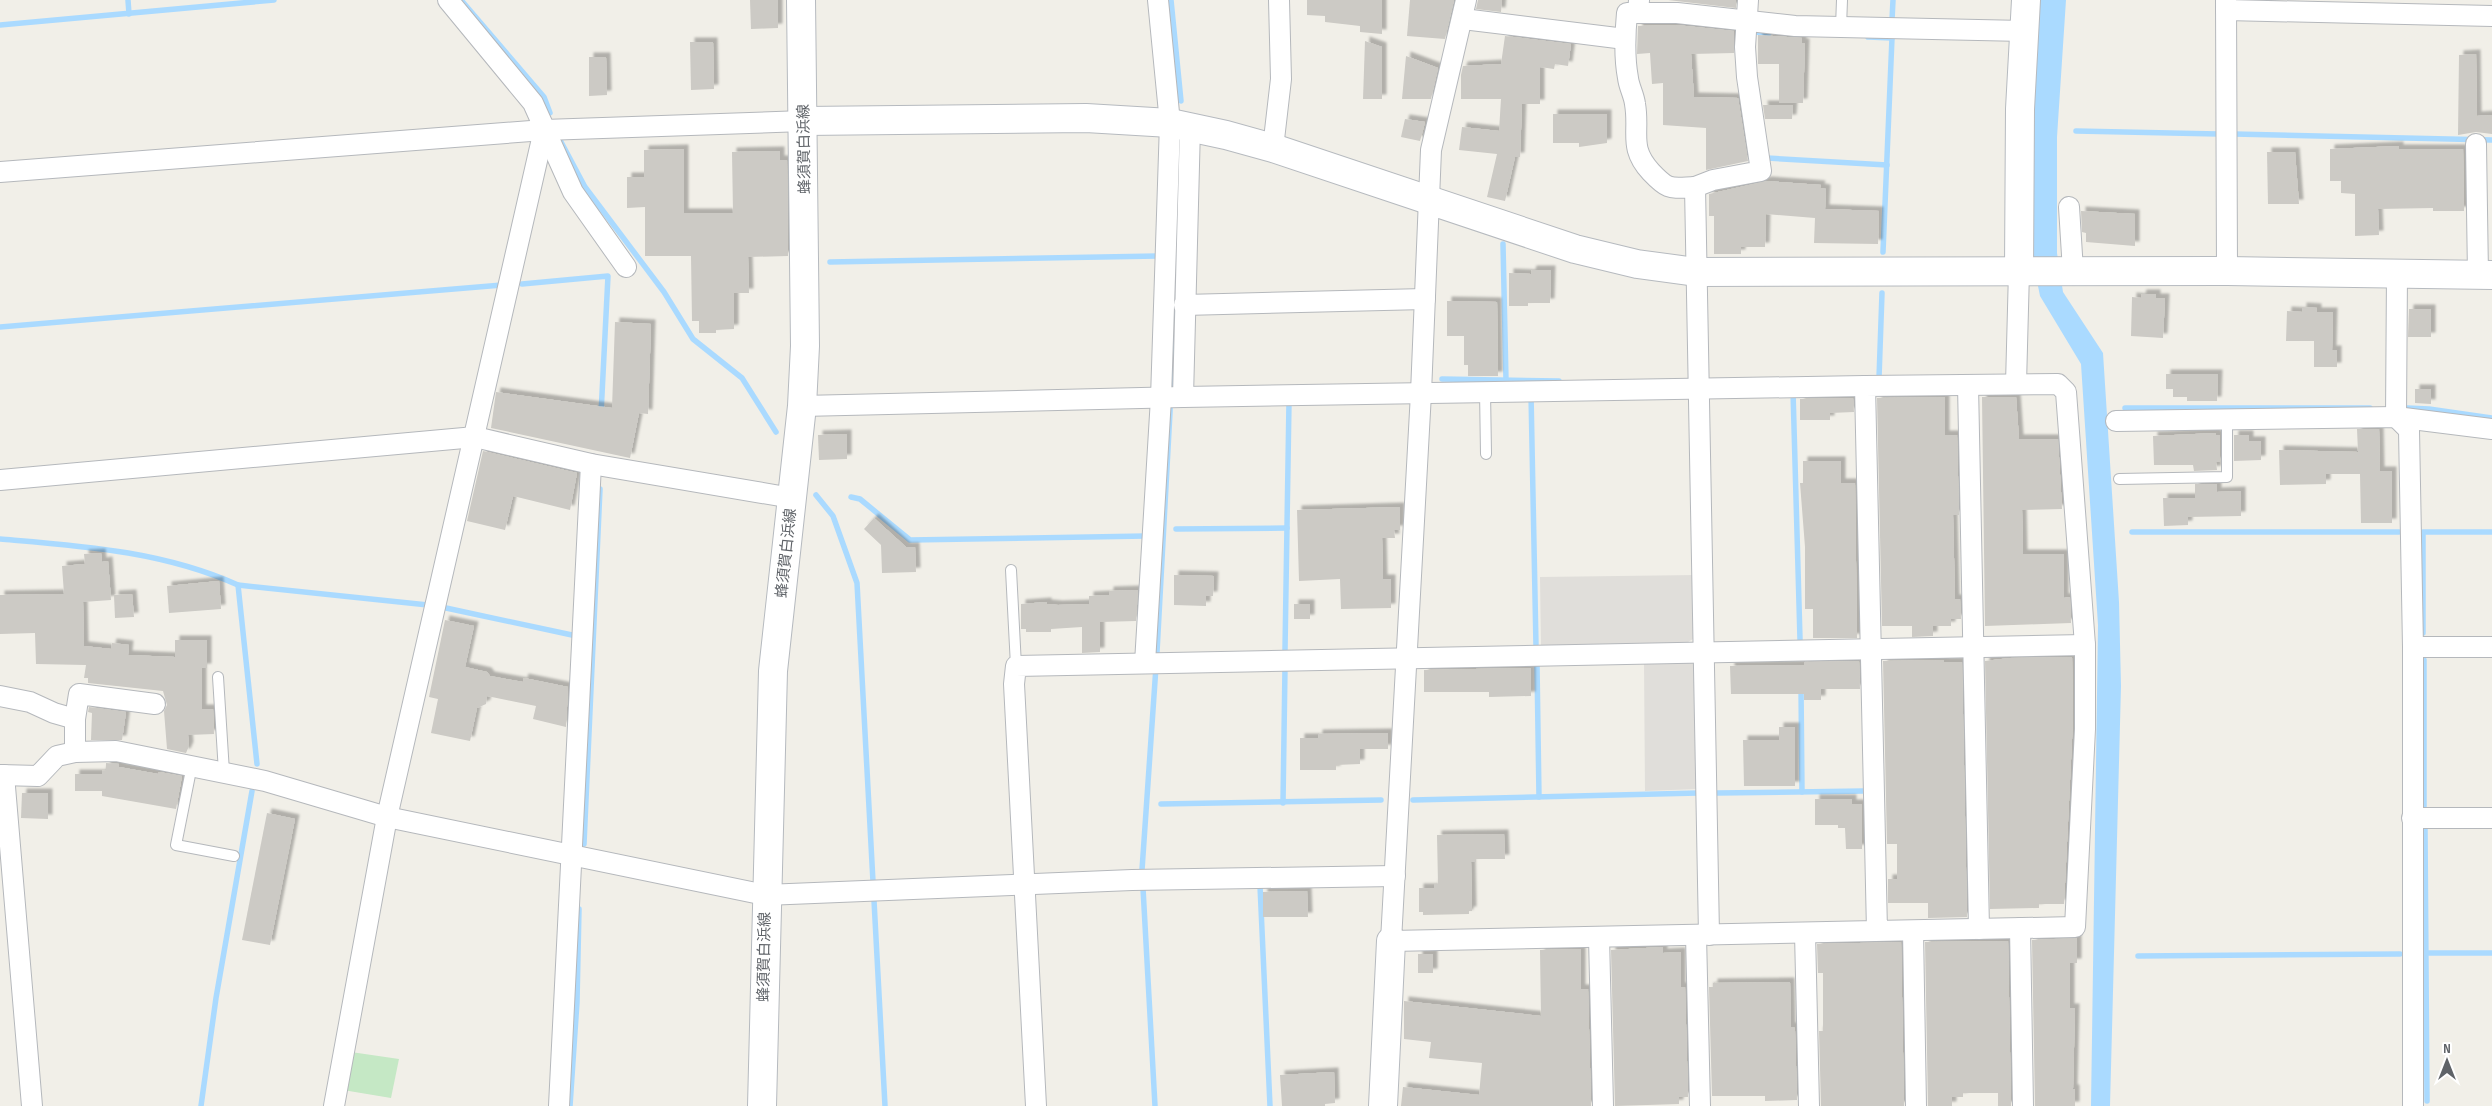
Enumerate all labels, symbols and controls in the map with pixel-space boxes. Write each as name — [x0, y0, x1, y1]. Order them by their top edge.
street label: 蜂須賀白浜線 — [794, 104, 815, 194]
street label: 蜂須賀白浜線 — [772, 507, 801, 599]
street label: 蜂須賀白浜線 — [754, 912, 775, 1002]
north arrow — [2422, 1036, 2472, 1086]
text: N — [2443, 1040, 2451, 1057]

